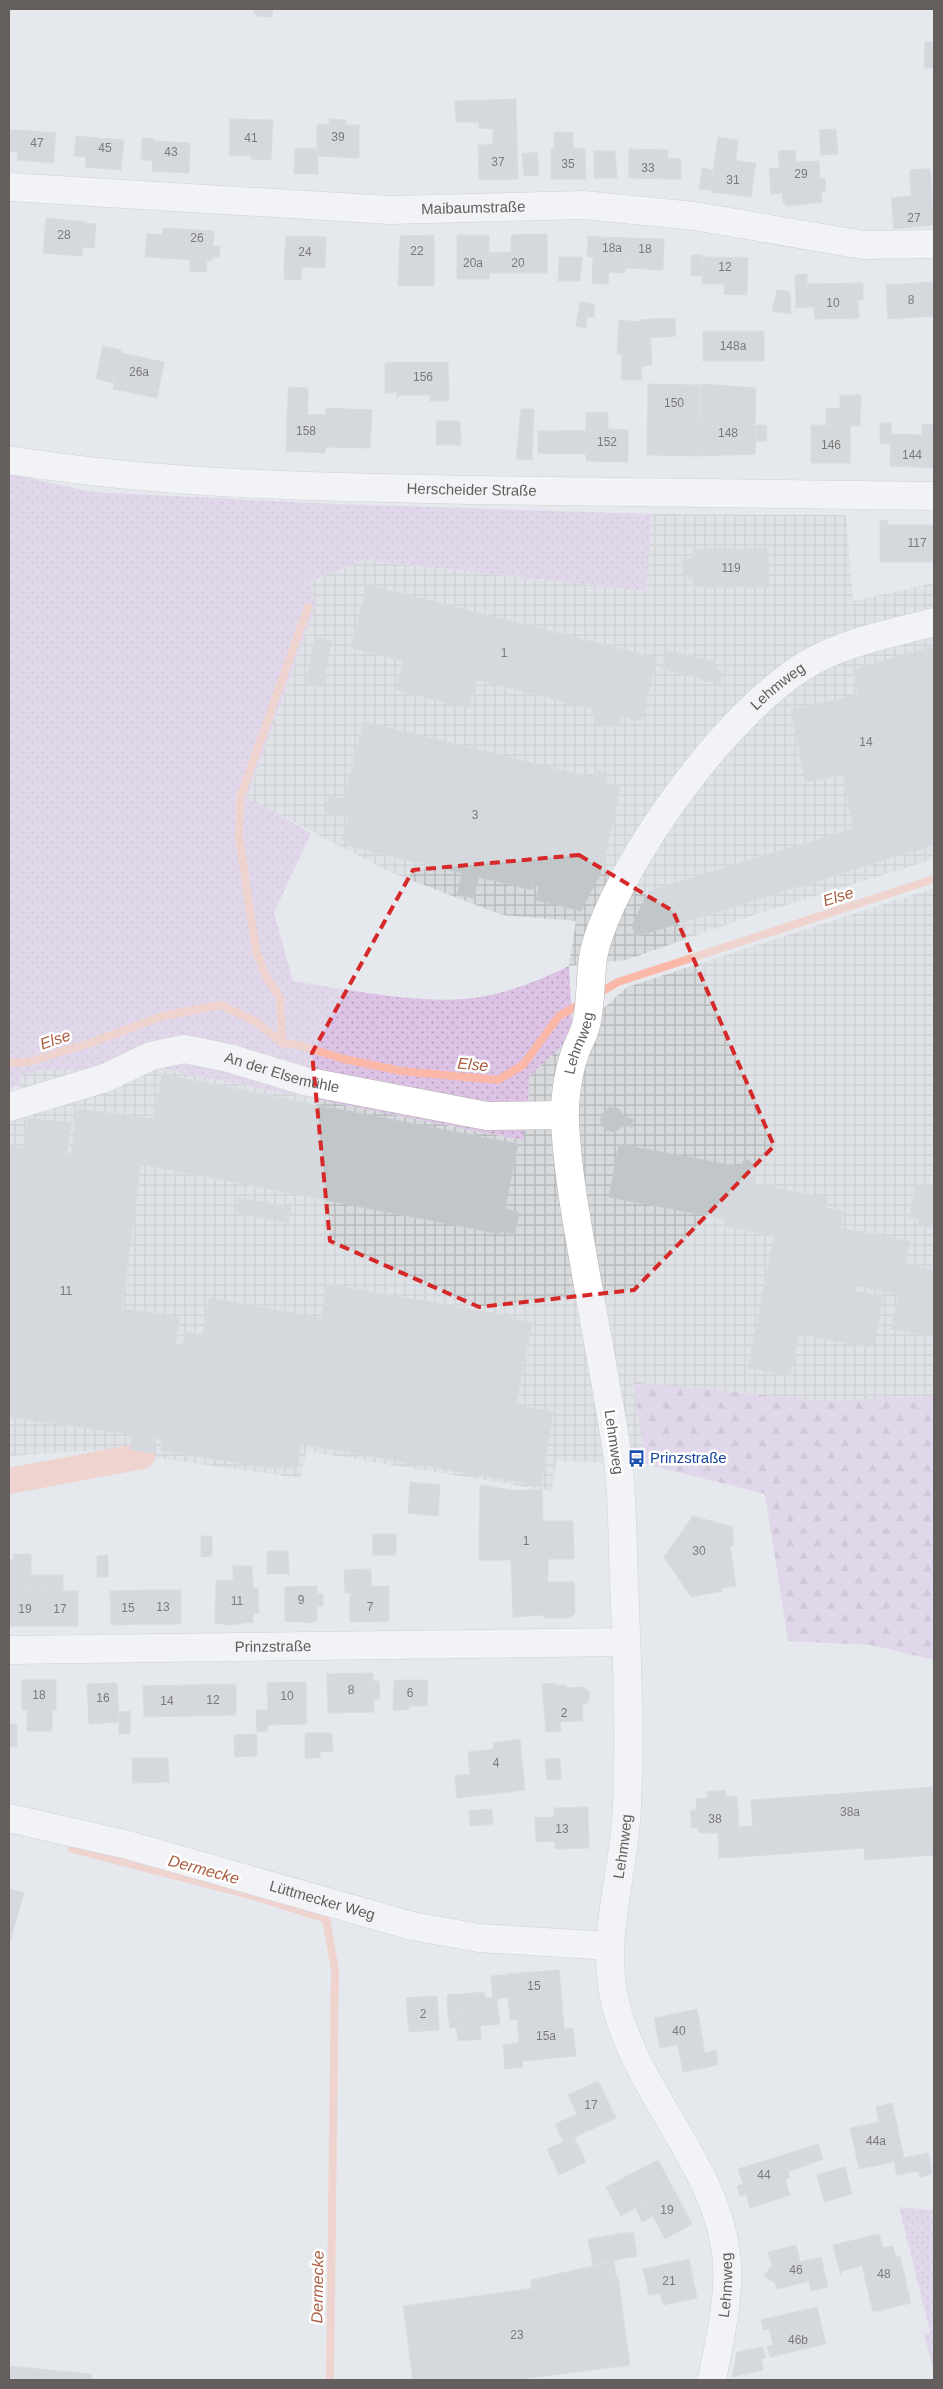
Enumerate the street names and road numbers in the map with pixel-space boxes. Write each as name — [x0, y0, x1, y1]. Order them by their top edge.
street label: Maibaumstraße — [421, 197, 526, 217]
street label: Herscheider Straße — [406, 480, 537, 499]
street label: Lehmweg — [747, 659, 808, 713]
street label: Lehmweg — [560, 1011, 596, 1076]
street label: An der Elsemühle — [223, 1048, 341, 1096]
street label: Lehmweg — [602, 1409, 627, 1475]
street label: Prinzstraße — [234, 1637, 311, 1655]
street label: Lehmweg — [609, 1814, 635, 1880]
street label: Lüttmecker Weg — [268, 1877, 377, 1923]
street label: Lehmweg — [715, 2252, 735, 2319]

